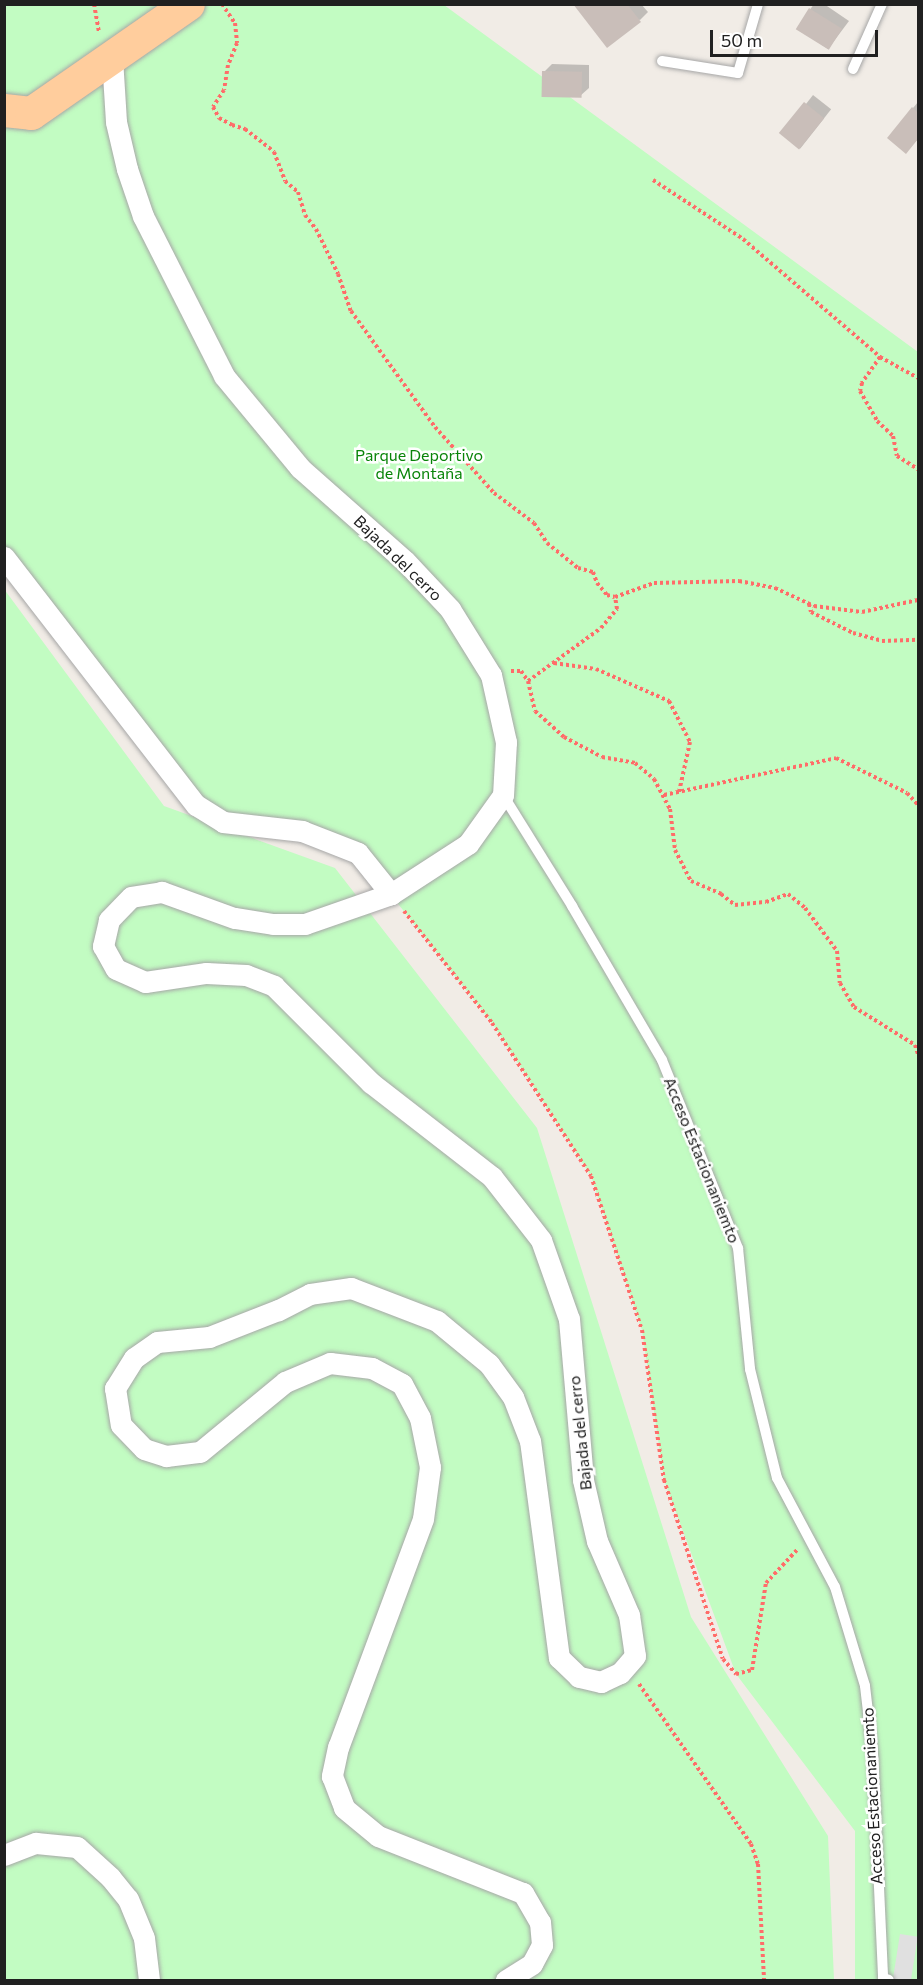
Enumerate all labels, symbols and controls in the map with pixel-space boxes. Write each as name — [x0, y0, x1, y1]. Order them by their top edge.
scale bar — [713, 18, 881, 56]
text: 50 m — [721, 29, 762, 51]
park label: Parque Deportivo de Montaña — [355, 445, 483, 483]
street label: Bajada del cerro — [350, 511, 446, 605]
street label: Acceso Estacionaniemto — [660, 1074, 744, 1246]
street label: Bajada del cerro — [564, 1375, 596, 1491]
street label: Acceso Estacionaniemto — [858, 1707, 886, 1885]

